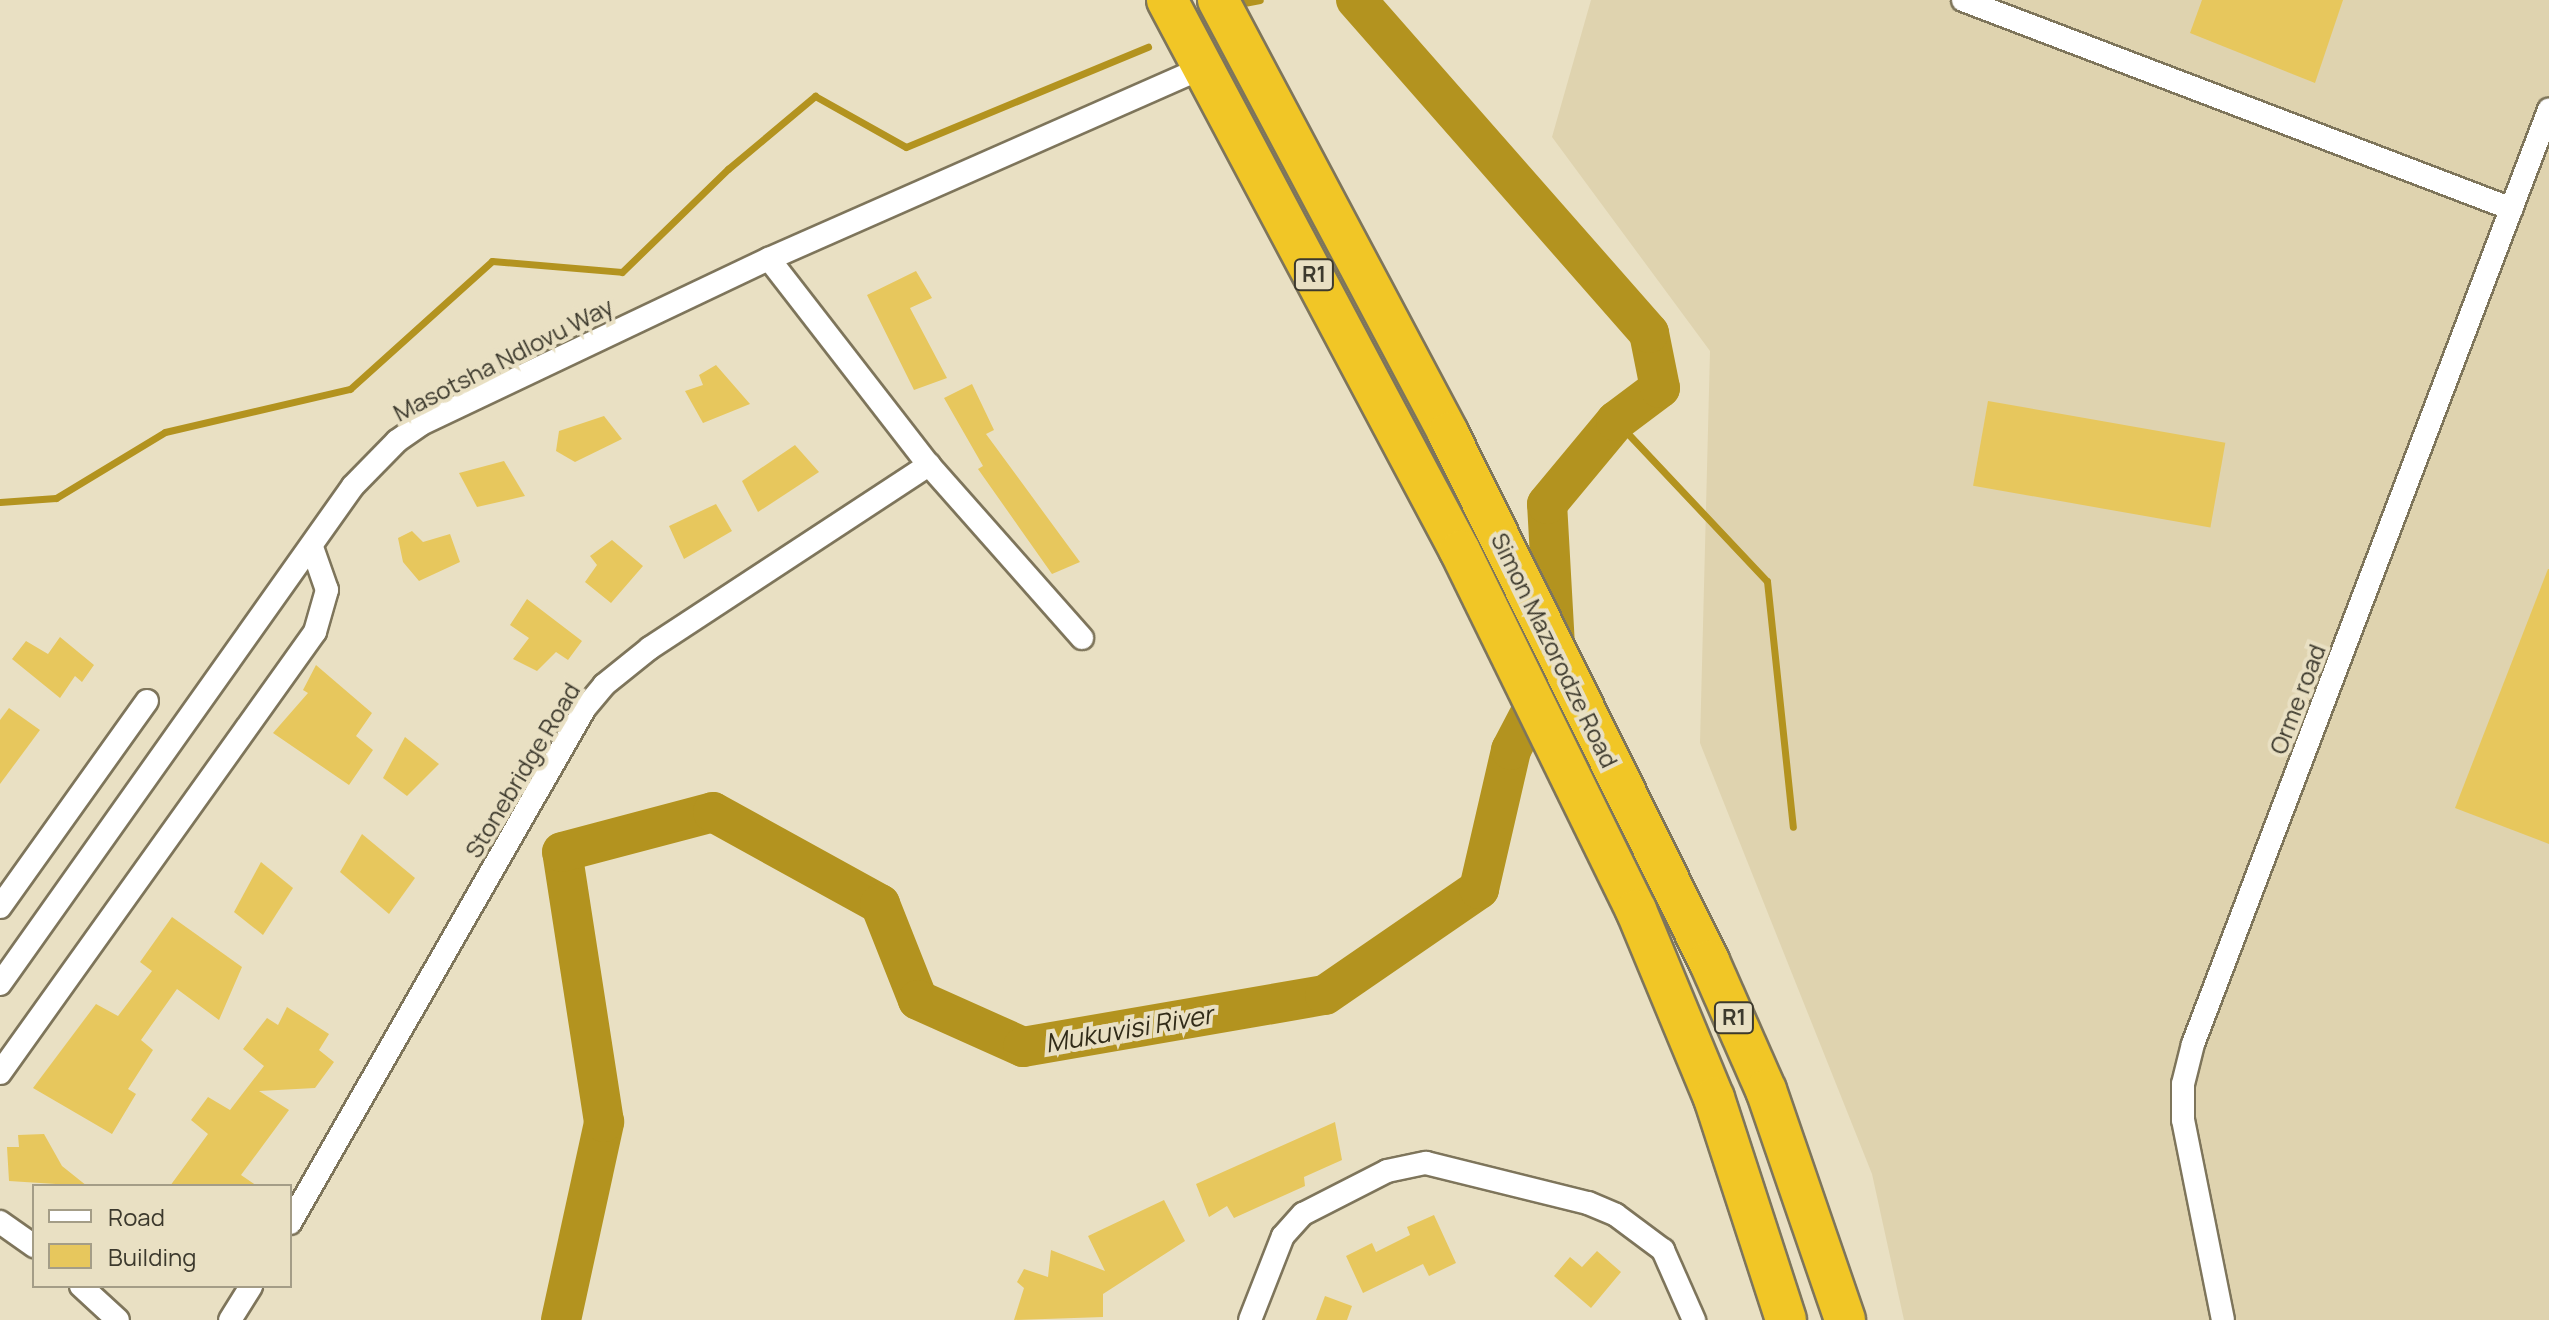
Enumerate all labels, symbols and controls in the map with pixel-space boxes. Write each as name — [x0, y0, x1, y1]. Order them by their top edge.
road number: R1 — [1292, 257, 1336, 293]
street label: Masotsha Ndlovu Way — [388, 291, 618, 427]
street label: Simon Mazorodze Road — [1486, 528, 1624, 772]
street label: Orme road — [2263, 640, 2331, 758]
street label: Stonebridge Road — [458, 677, 586, 863]
water label: Mukuvisi River — [1043, 999, 1215, 1059]
road number: R1 — [1712, 1000, 1756, 1036]
legend — [32, 1184, 292, 1288]
text: Road — [108, 1200, 165, 1233]
text: Building — [108, 1240, 196, 1273]

